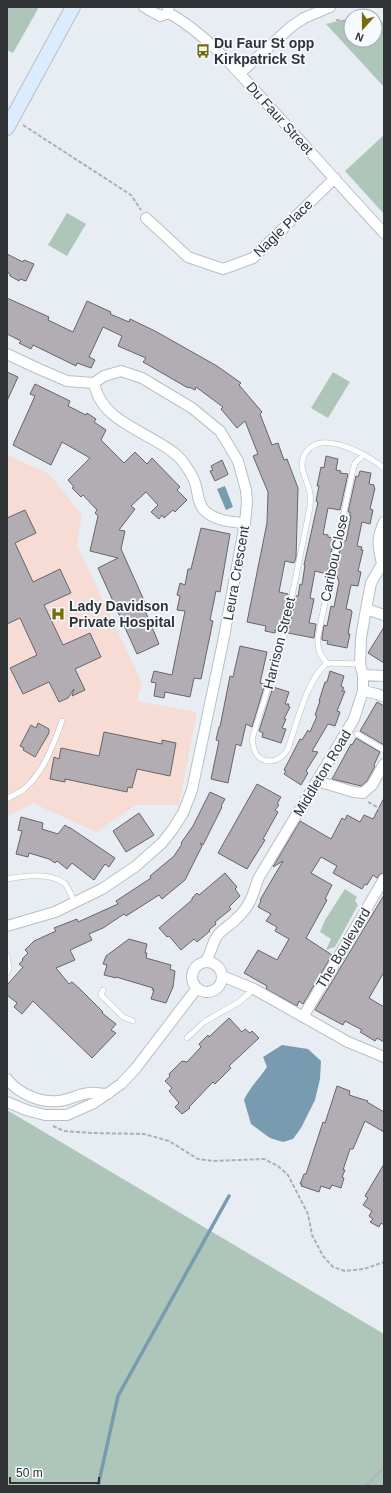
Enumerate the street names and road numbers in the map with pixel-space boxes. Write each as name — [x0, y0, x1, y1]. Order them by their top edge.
street label: Du Faur Street — [243, 79, 317, 158]
street label: Nagle Place — [250, 196, 316, 260]
street label: Caribou Close — [317, 513, 351, 603]
street label: Leura Crescent — [220, 524, 252, 622]
street label: Harrison Street — [260, 595, 298, 691]
street label: Middleton Road — [290, 727, 354, 819]
street label: The Boulevard — [313, 905, 373, 991]

